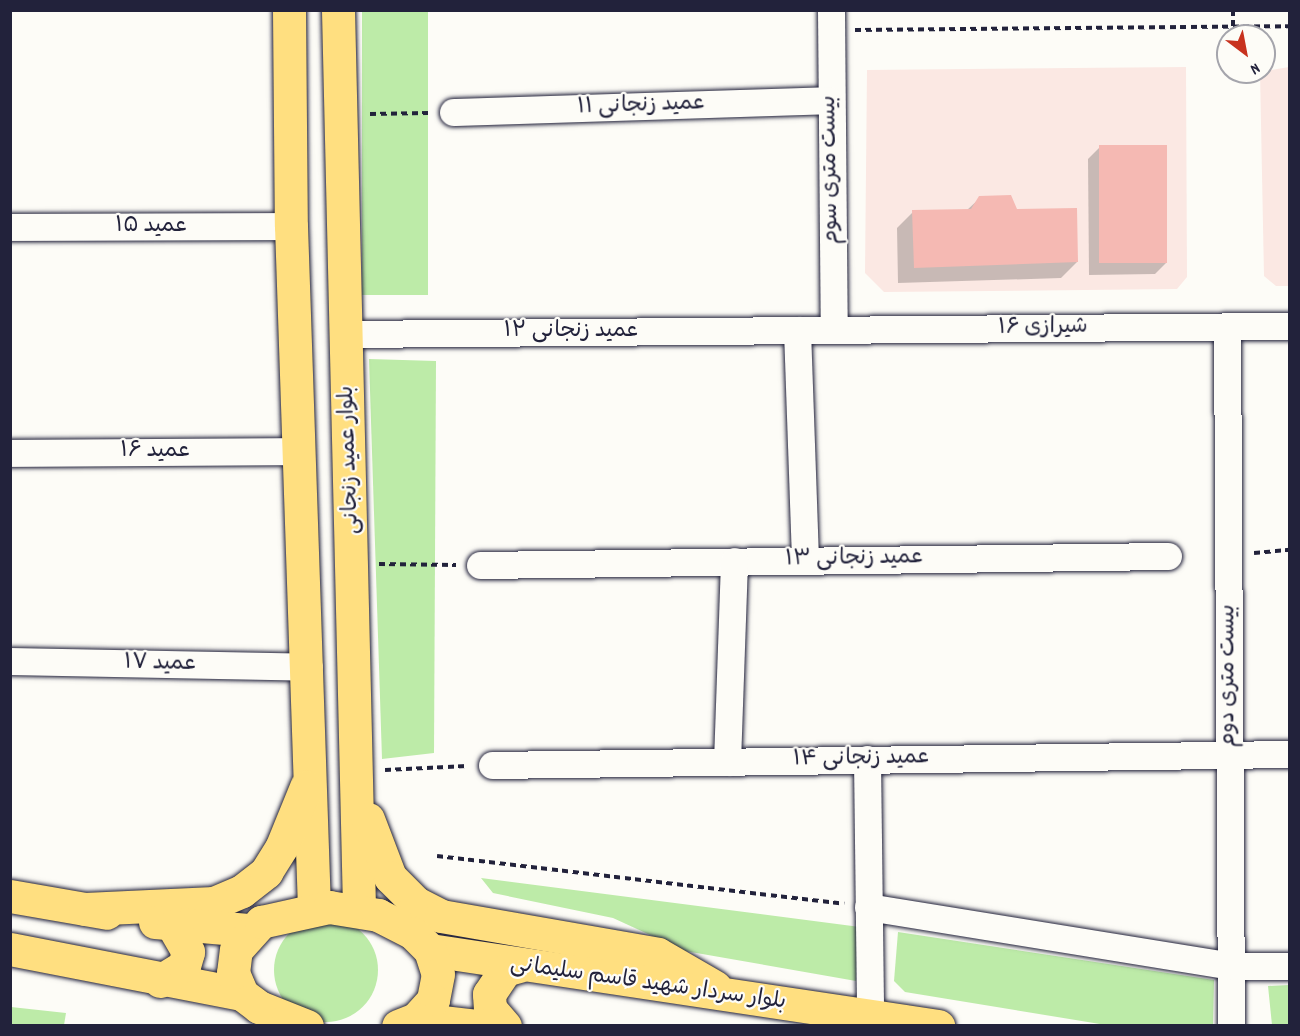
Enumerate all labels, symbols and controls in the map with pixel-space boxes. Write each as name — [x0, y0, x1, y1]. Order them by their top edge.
north arrow — [1216, 24, 1276, 84]
text: N — [1245, 56, 1264, 80]
street label: عمید زنجانی ۱۱ — [577, 91, 705, 121]
street label: بیست متری سوم — [817, 95, 845, 245]
street label: عمید ۱۵ — [115, 214, 187, 240]
street label: شیرازی ۱۶ — [998, 314, 1088, 342]
street label: عمید زنجانی ۱۲ — [504, 319, 638, 345]
street label: بلوار عمید زنجانی — [334, 385, 366, 535]
street label: عمید ۱۶ — [120, 439, 190, 465]
street label: عمید زنجانی ۱۳ — [785, 545, 923, 573]
street label: بیست متری دوم — [1216, 604, 1242, 748]
street label: عمید ۱۷ — [124, 650, 196, 678]
street label: عمید زنجانی ۱۴ — [793, 745, 929, 773]
street label: بلوار سردار شهید قاسم سلیمانی — [508, 952, 788, 1016]

